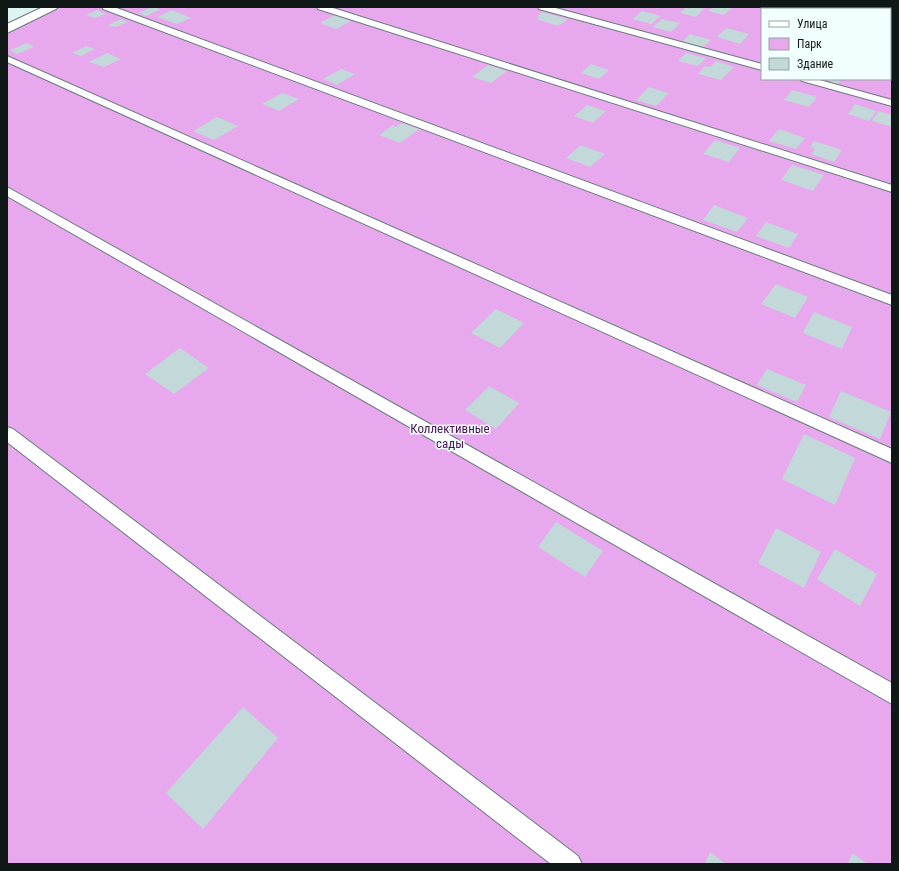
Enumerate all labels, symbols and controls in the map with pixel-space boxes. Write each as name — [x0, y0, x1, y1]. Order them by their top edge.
legend — [761, 8, 891, 80]
text: Улица — [797, 17, 828, 31]
text: Парк — [797, 37, 822, 51]
text: Здание — [797, 57, 834, 71]
park label: Коллективные сады — [410, 421, 490, 451]

